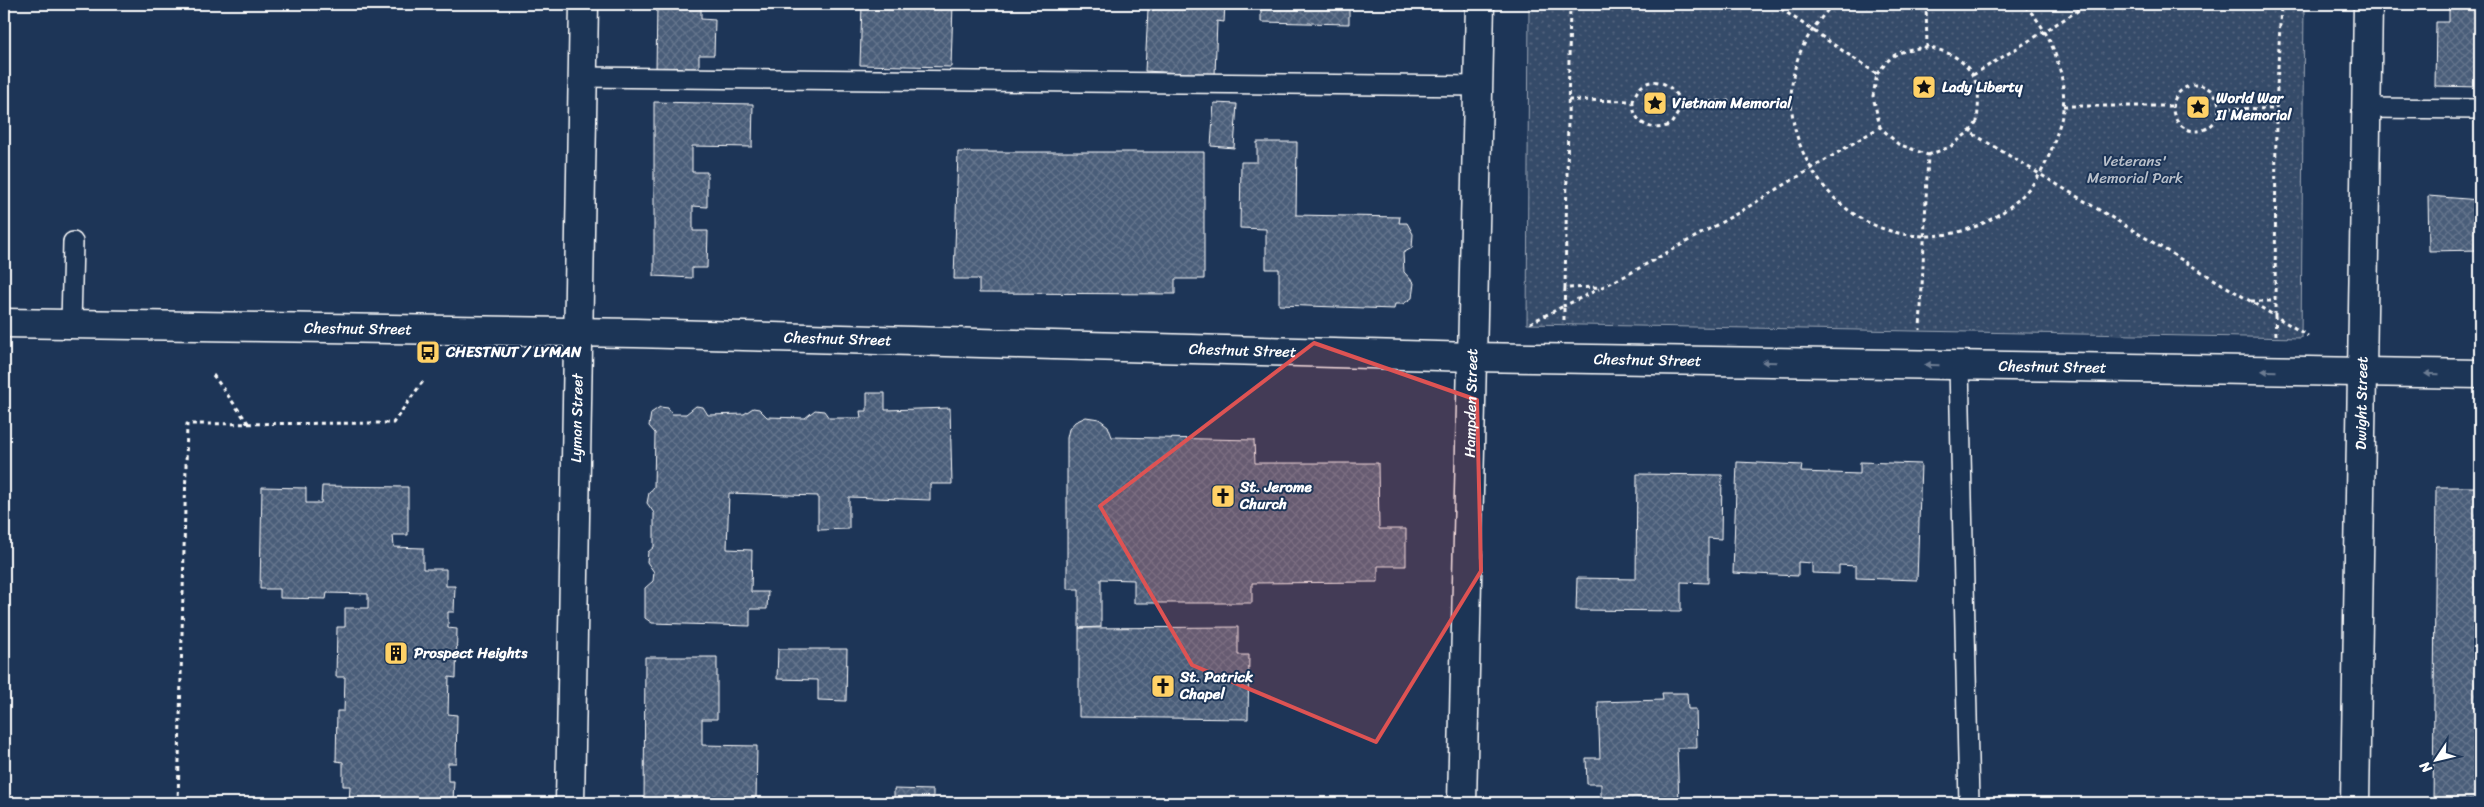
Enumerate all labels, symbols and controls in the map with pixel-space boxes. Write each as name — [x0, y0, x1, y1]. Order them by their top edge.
place icon: Lady Liberty — [1911, 74, 1937, 100]
place label: Lady Liberty — [1942, 74, 2023, 100]
place label: World War II Memorial — [2215, 85, 2292, 128]
place icon: Vietnam Memorial — [1642, 90, 1668, 116]
place label: Vietnam Memorial — [1672, 90, 1792, 116]
place icon: World War II Memorial — [2185, 94, 2211, 120]
park label: Veterans' Memorial Park — [2087, 148, 2183, 191]
street label: Chestnut Street — [304, 315, 412, 342]
street label: Chestnut Street — [784, 324, 892, 353]
street label: Chestnut Street — [1188, 336, 1297, 365]
bus stop icon: CHESTNUT / LYMAN — [415, 339, 441, 365]
place label: CHESTNUT / LYMAN — [445, 339, 582, 365]
street label: Chestnut Street — [1594, 346, 1702, 374]
street label: Hampden Street — [1457, 348, 1485, 458]
street label: Chestnut Street — [1998, 353, 2107, 381]
street label: Dwight Street — [2348, 356, 2375, 450]
one-way arrow — [1761, 358, 1777, 366]
one-way arrow — [1923, 361, 1939, 369]
one-way arrow — [2261, 367, 2277, 375]
one-way arrow — [2423, 370, 2439, 378]
street label: Lyman Street — [563, 372, 591, 463]
place label: St. Jerome Church — [1239, 474, 1312, 517]
church icon: St. Jerome Church — [1210, 483, 1236, 509]
building icon: Prospect Heights — [383, 640, 409, 666]
place label: Prospect Heights — [414, 640, 528, 666]
place label: St. Patrick Chapel — [1179, 664, 1254, 707]
church icon: St. Patrick Chapel — [1150, 673, 1176, 699]
north arrow — [2412, 734, 2462, 784]
text: N — [2413, 756, 2439, 779]

